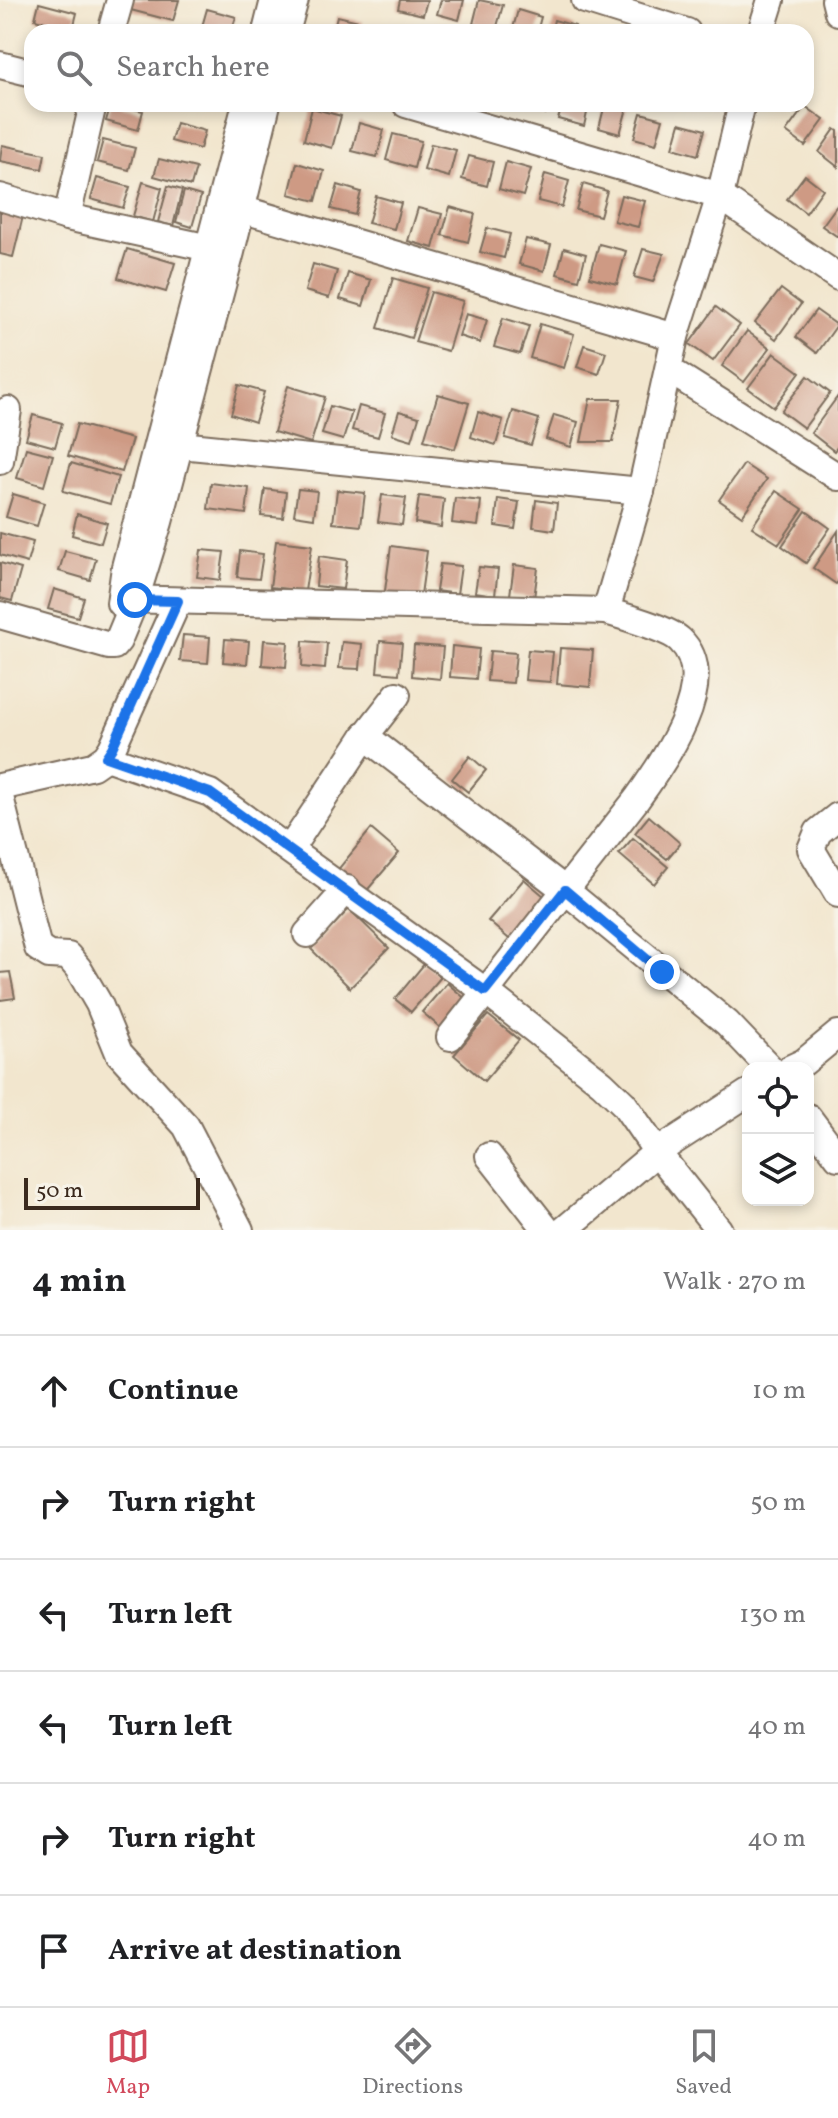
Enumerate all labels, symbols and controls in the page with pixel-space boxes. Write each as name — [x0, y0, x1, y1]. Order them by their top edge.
search box — [24, 24, 814, 112]
icon: search — [52, 46, 96, 90]
text: Search here — [116, 47, 270, 89]
route start — [117, 582, 153, 618]
route end — [644, 954, 680, 990]
map controls — [742, 1062, 814, 1206]
button: locate — [742, 1062, 814, 1134]
button: layers — [742, 1134, 814, 1206]
scale bar — [24, 1174, 200, 1210]
text: 50 m — [36, 1176, 83, 1207]
text: 4 min — [32, 1259, 127, 1306]
text: Walk · 270 m — [663, 1264, 806, 1300]
icon: ahead — [32, 1369, 76, 1413]
text: Continue — [108, 1370, 239, 1412]
text: 10 m — [752, 1373, 806, 1409]
icon: right — [32, 1481, 76, 1525]
text: Turn right — [108, 1482, 256, 1524]
text: 50 m — [750, 1485, 806, 1521]
icon: left — [32, 1593, 76, 1637]
text: Turn left — [108, 1594, 232, 1636]
text: 130 m — [739, 1597, 806, 1633]
icon: left — [32, 1705, 76, 1749]
text: Turn left — [108, 1706, 232, 1748]
text: 40 m — [747, 1709, 806, 1745]
icon: right — [32, 1817, 76, 1861]
text: Turn right — [108, 1818, 256, 1860]
text: 40 m — [747, 1821, 806, 1857]
icon: arrive — [32, 1929, 76, 1973]
text: Arrive at destination — [108, 1930, 402, 1972]
tab: Map — [106, 2024, 150, 2103]
tab: Directions — [362, 2024, 463, 2103]
tab: Saved — [675, 2024, 732, 2103]

